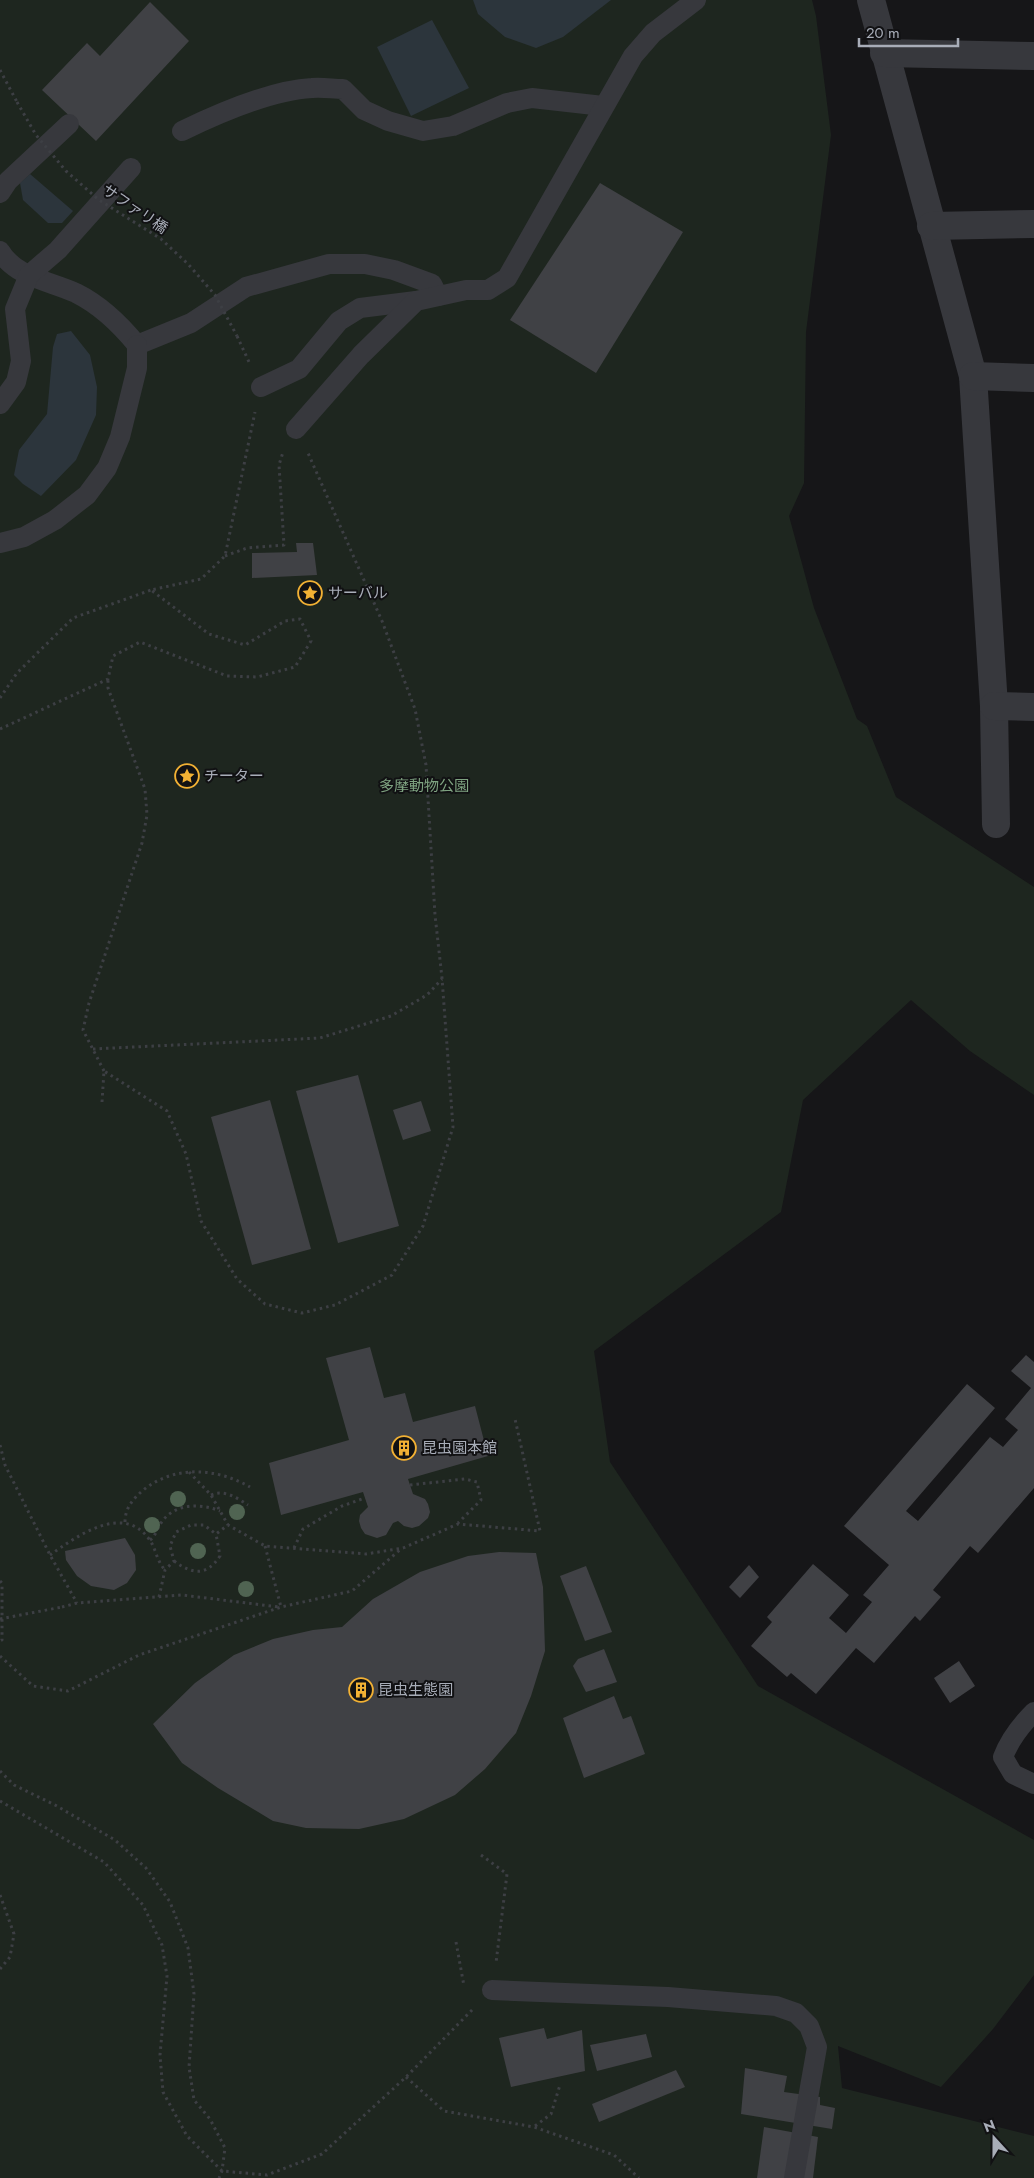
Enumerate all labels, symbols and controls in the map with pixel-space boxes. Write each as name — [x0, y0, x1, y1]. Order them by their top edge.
scale bar — [859, 15, 958, 47]
text: 20 m — [866, 22, 900, 44]
street label: サファリ橋 — [98, 179, 172, 239]
place icon: サーバル — [297, 580, 323, 606]
place label: サーバル — [328, 582, 388, 604]
place icon: チーター — [174, 763, 200, 789]
place label: チーター — [204, 765, 264, 787]
park label: 多摩動物公園 — [379, 775, 469, 797]
building icon: 昆虫園本館 — [391, 1435, 417, 1461]
place label: 昆虫園本館 — [422, 1437, 497, 1459]
building icon: 昆虫生態園 — [348, 1677, 374, 1703]
place label: 昆虫生態園 — [378, 1679, 453, 1701]
north arrow — [969, 2113, 1019, 2163]
text: N — [981, 2115, 998, 2137]

